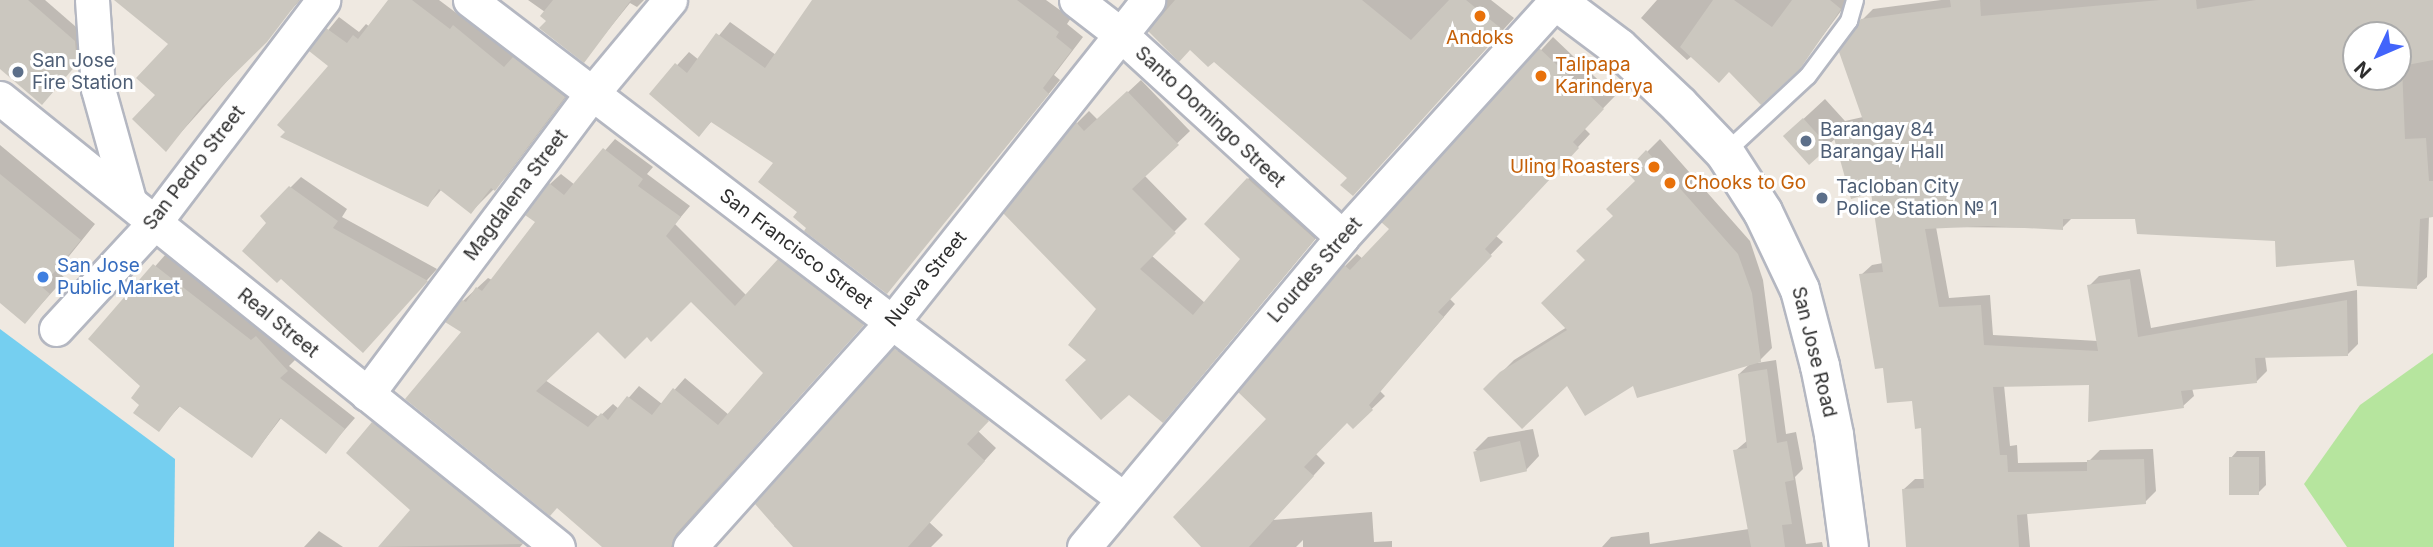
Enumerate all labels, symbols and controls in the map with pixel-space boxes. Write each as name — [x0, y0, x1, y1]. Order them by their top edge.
marker: Andoks — [1472, 8, 1488, 24]
north arrow — [2342, 21, 2412, 91]
place label: Andoks — [1446, 27, 1514, 49]
street label: Santo Domingo Street — [1130, 42, 1290, 192]
place label: San Jose Fire Station — [32, 50, 134, 94]
place label: Talipapa Karinderya — [1555, 54, 1653, 98]
text: N — [2350, 56, 2376, 83]
marker: San Jose Fire Station — [10, 64, 26, 80]
marker: Talipapa Karinderya — [1533, 68, 1549, 84]
street label: San Pedro Street — [138, 101, 250, 235]
place label: Barangay 84 Barangay Hall — [1820, 119, 1944, 163]
street label: Magdalena Street — [459, 125, 573, 265]
marker: Barangay 84 Barangay Hall — [1798, 133, 1814, 149]
place label: Uling Roasters — [1510, 156, 1640, 178]
marker: Uling Roasters — [1646, 159, 1662, 175]
place label: Chooks to Go — [1684, 172, 1806, 194]
marker: Chooks to Go — [1662, 175, 1678, 191]
place label: Tacloban City Police Station № 1 — [1836, 176, 1998, 220]
street label: San Francisco Street — [715, 184, 877, 314]
marker: Tacloban City Police Station № 1 — [1814, 190, 1830, 206]
street label: Lourdes Street — [1263, 213, 1367, 327]
street label: Nueva Street — [880, 227, 972, 331]
place label: San Jose Public Market — [57, 255, 180, 299]
marker: San Jose Public Market — [35, 269, 51, 285]
street label: Real Street — [233, 283, 323, 363]
street label: San Jose Road — [1787, 284, 1841, 420]

